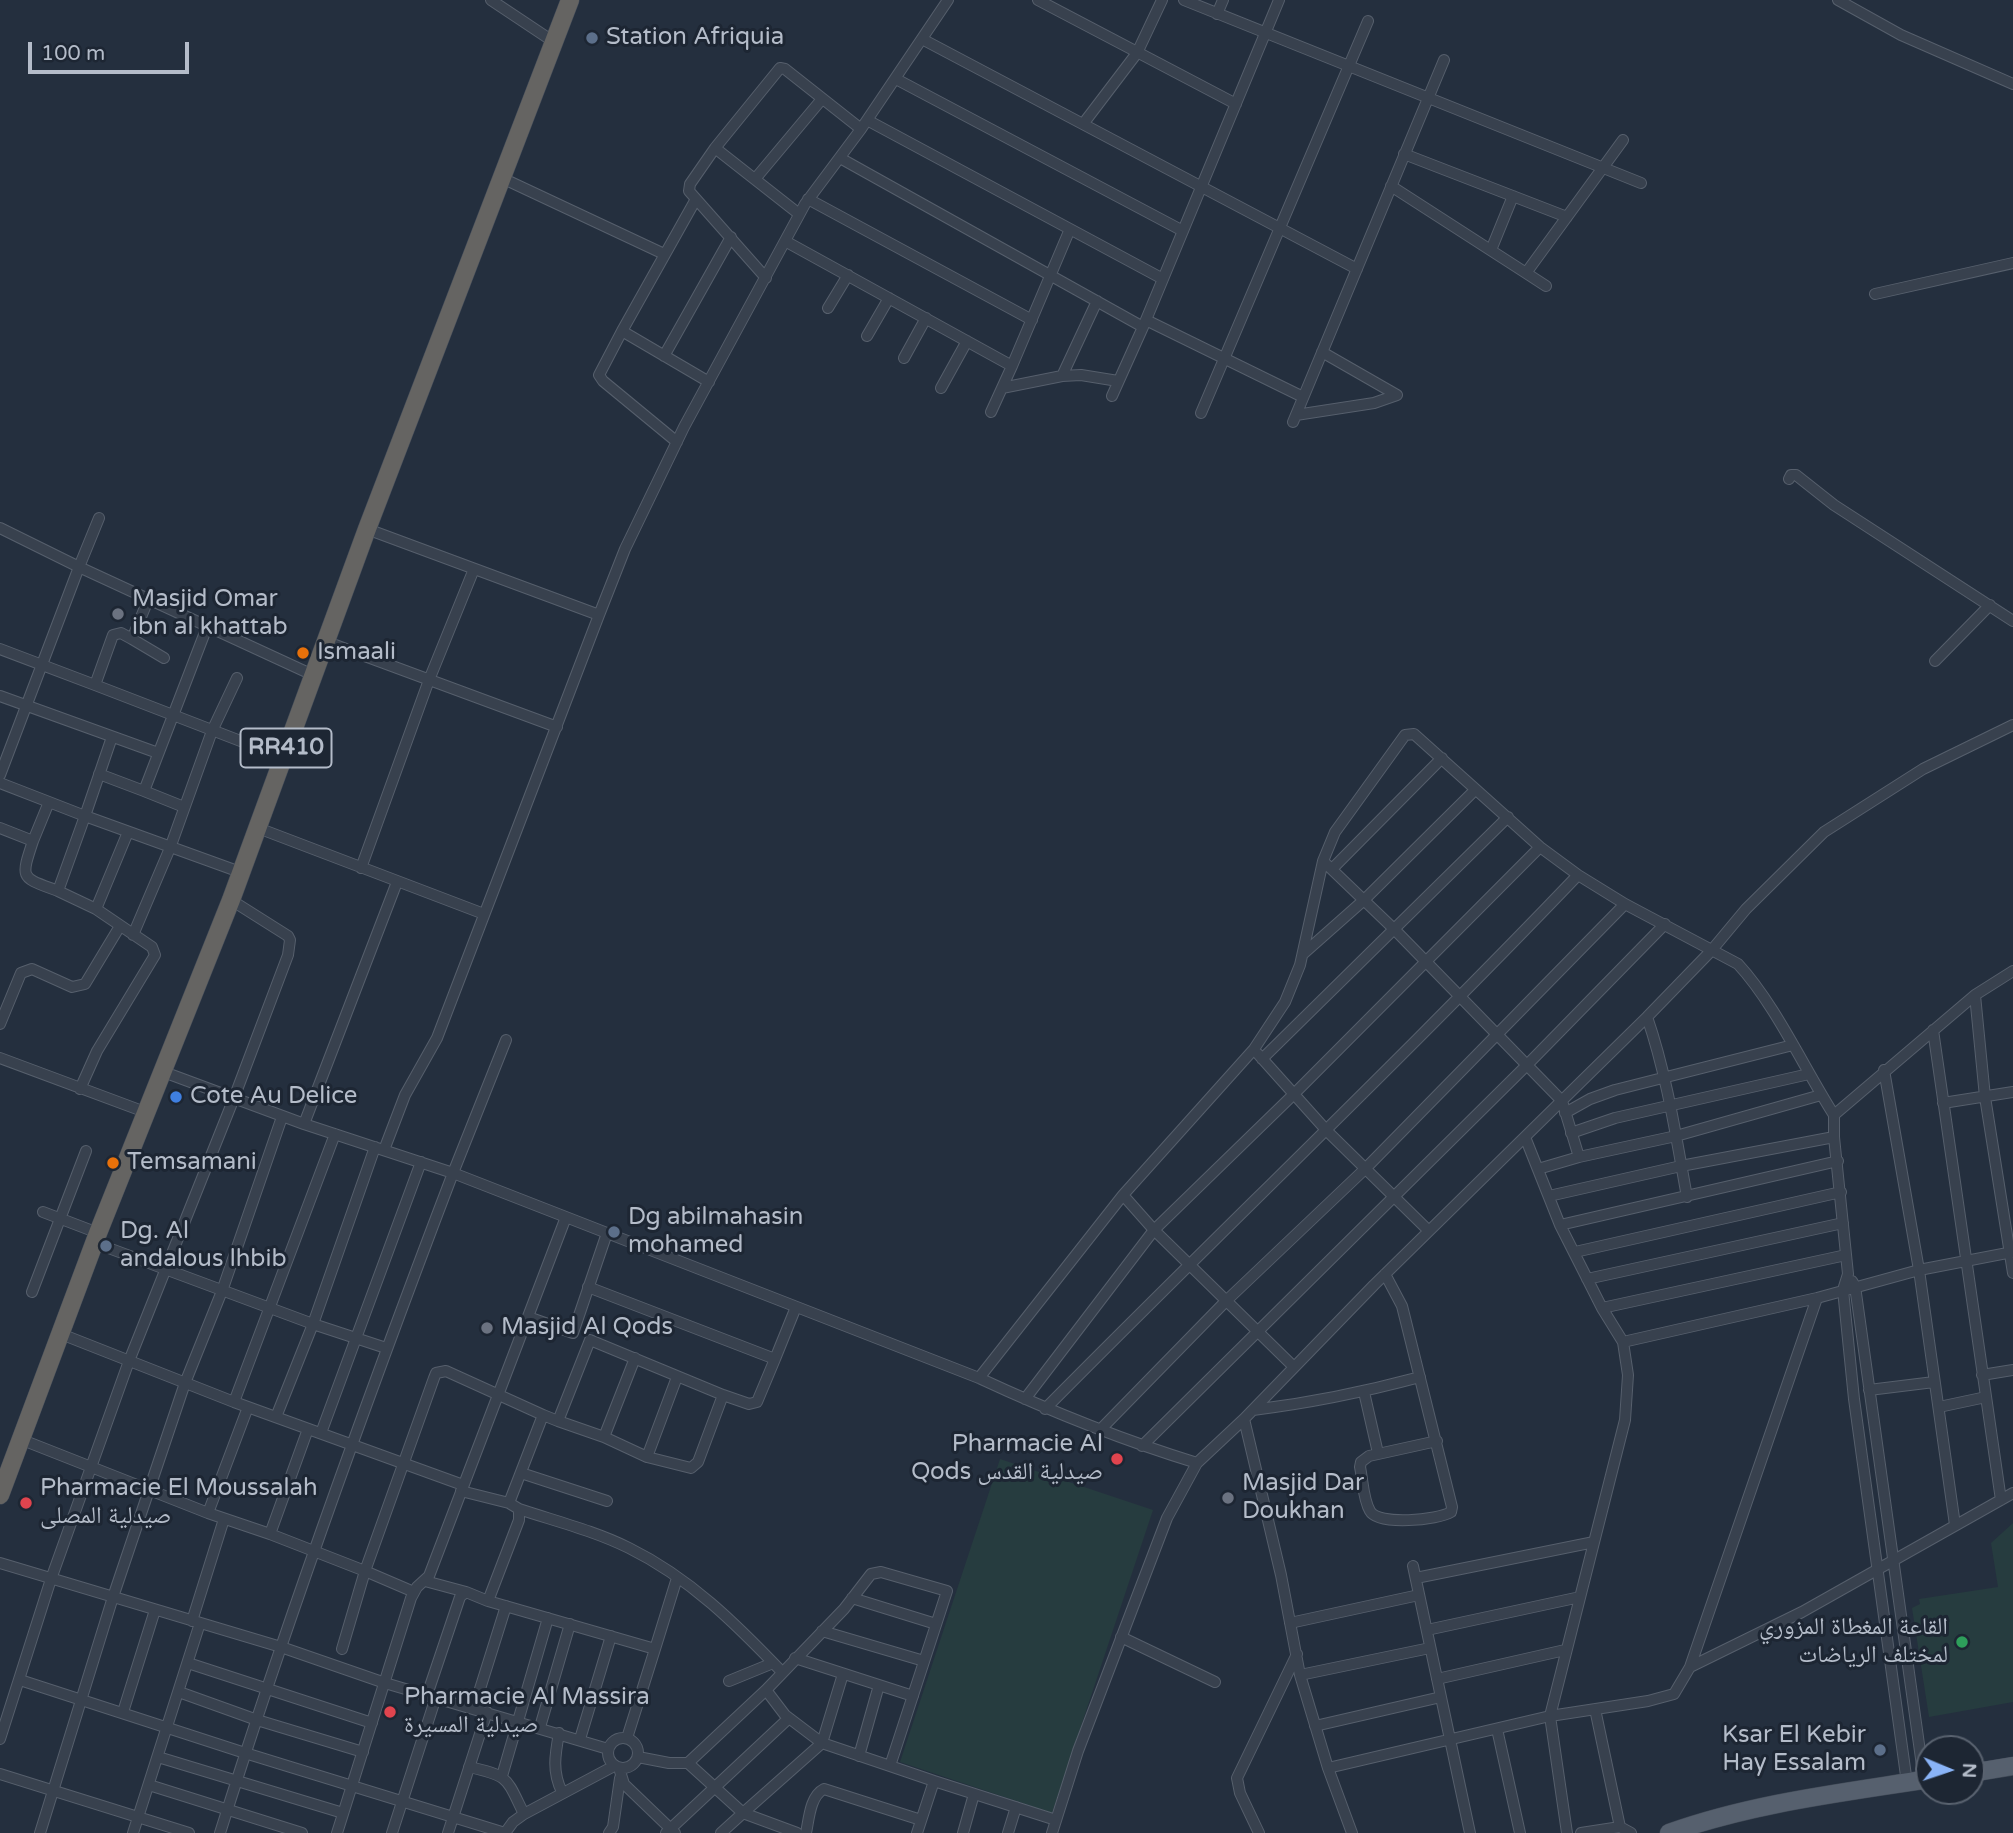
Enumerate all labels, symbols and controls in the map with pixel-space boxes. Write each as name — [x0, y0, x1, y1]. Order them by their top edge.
place label: Station Afriquia — [606, 24, 784, 52]
scale bar — [32, 28, 192, 72]
marker: Station Afriquia — [584, 30, 600, 46]
text: 100 m — [41, 41, 105, 66]
place label: Masjid Omar ibn al khattab — [132, 586, 288, 642]
marker: Masjid Omar ibn al khattab — [110, 606, 126, 622]
place label: Ismaali — [317, 639, 396, 667]
marker: Ismaali — [295, 645, 311, 661]
road number: RR410 — [240, 728, 332, 768]
place label: Cote Au Delice — [190, 1083, 357, 1111]
marker: Cote Au Delice — [168, 1089, 184, 1105]
place label: Temsamani — [127, 1149, 257, 1177]
marker: Temsamani — [105, 1155, 121, 1171]
place label: Dg abilmahasin mohamed — [628, 1204, 803, 1260]
place label: Dg. Al andalous lhbib — [120, 1218, 287, 1274]
marker: Dg abilmahasin mohamed — [606, 1224, 622, 1240]
marker: Dg. Al andalous lhbib — [98, 1238, 114, 1254]
place label: Masjid Al Qods — [501, 1314, 673, 1342]
marker: Masjid Al Qods — [479, 1320, 495, 1336]
place label: Pharmacie Al Qods صيدلية القدس — [911, 1431, 1103, 1487]
marker: Pharmacie Al Qods صيدلية القدس — [1109, 1451, 1125, 1467]
place label: Masjid Dar Doukhan — [1242, 1470, 1364, 1526]
place label: Pharmacie El Moussalah صيدلية المصلى — [40, 1475, 318, 1531]
marker: Masjid Dar Doukhan — [1220, 1490, 1236, 1506]
marker: Pharmacie El Moussalah صيدلية المصلى — [18, 1495, 34, 1511]
place label: القاعة المغطاة المزوري لمختلف الرياضات — [1759, 1614, 1948, 1670]
marker: القاعة المغطاة المزوري لمختلف الرياضات — [1954, 1634, 1970, 1650]
place label: Pharmacie Al Massira صيدلية المسيرة — [404, 1684, 650, 1740]
marker: Pharmacie Al Massira صيدلية المسيرة — [382, 1704, 398, 1720]
place label: Ksar El Kebir Hay Essalam — [1722, 1722, 1866, 1778]
north arrow — [1915, 1735, 1985, 1805]
marker: Ksar El Kebir Hay Essalam — [1872, 1742, 1888, 1758]
text: N — [1958, 1763, 1980, 1779]

